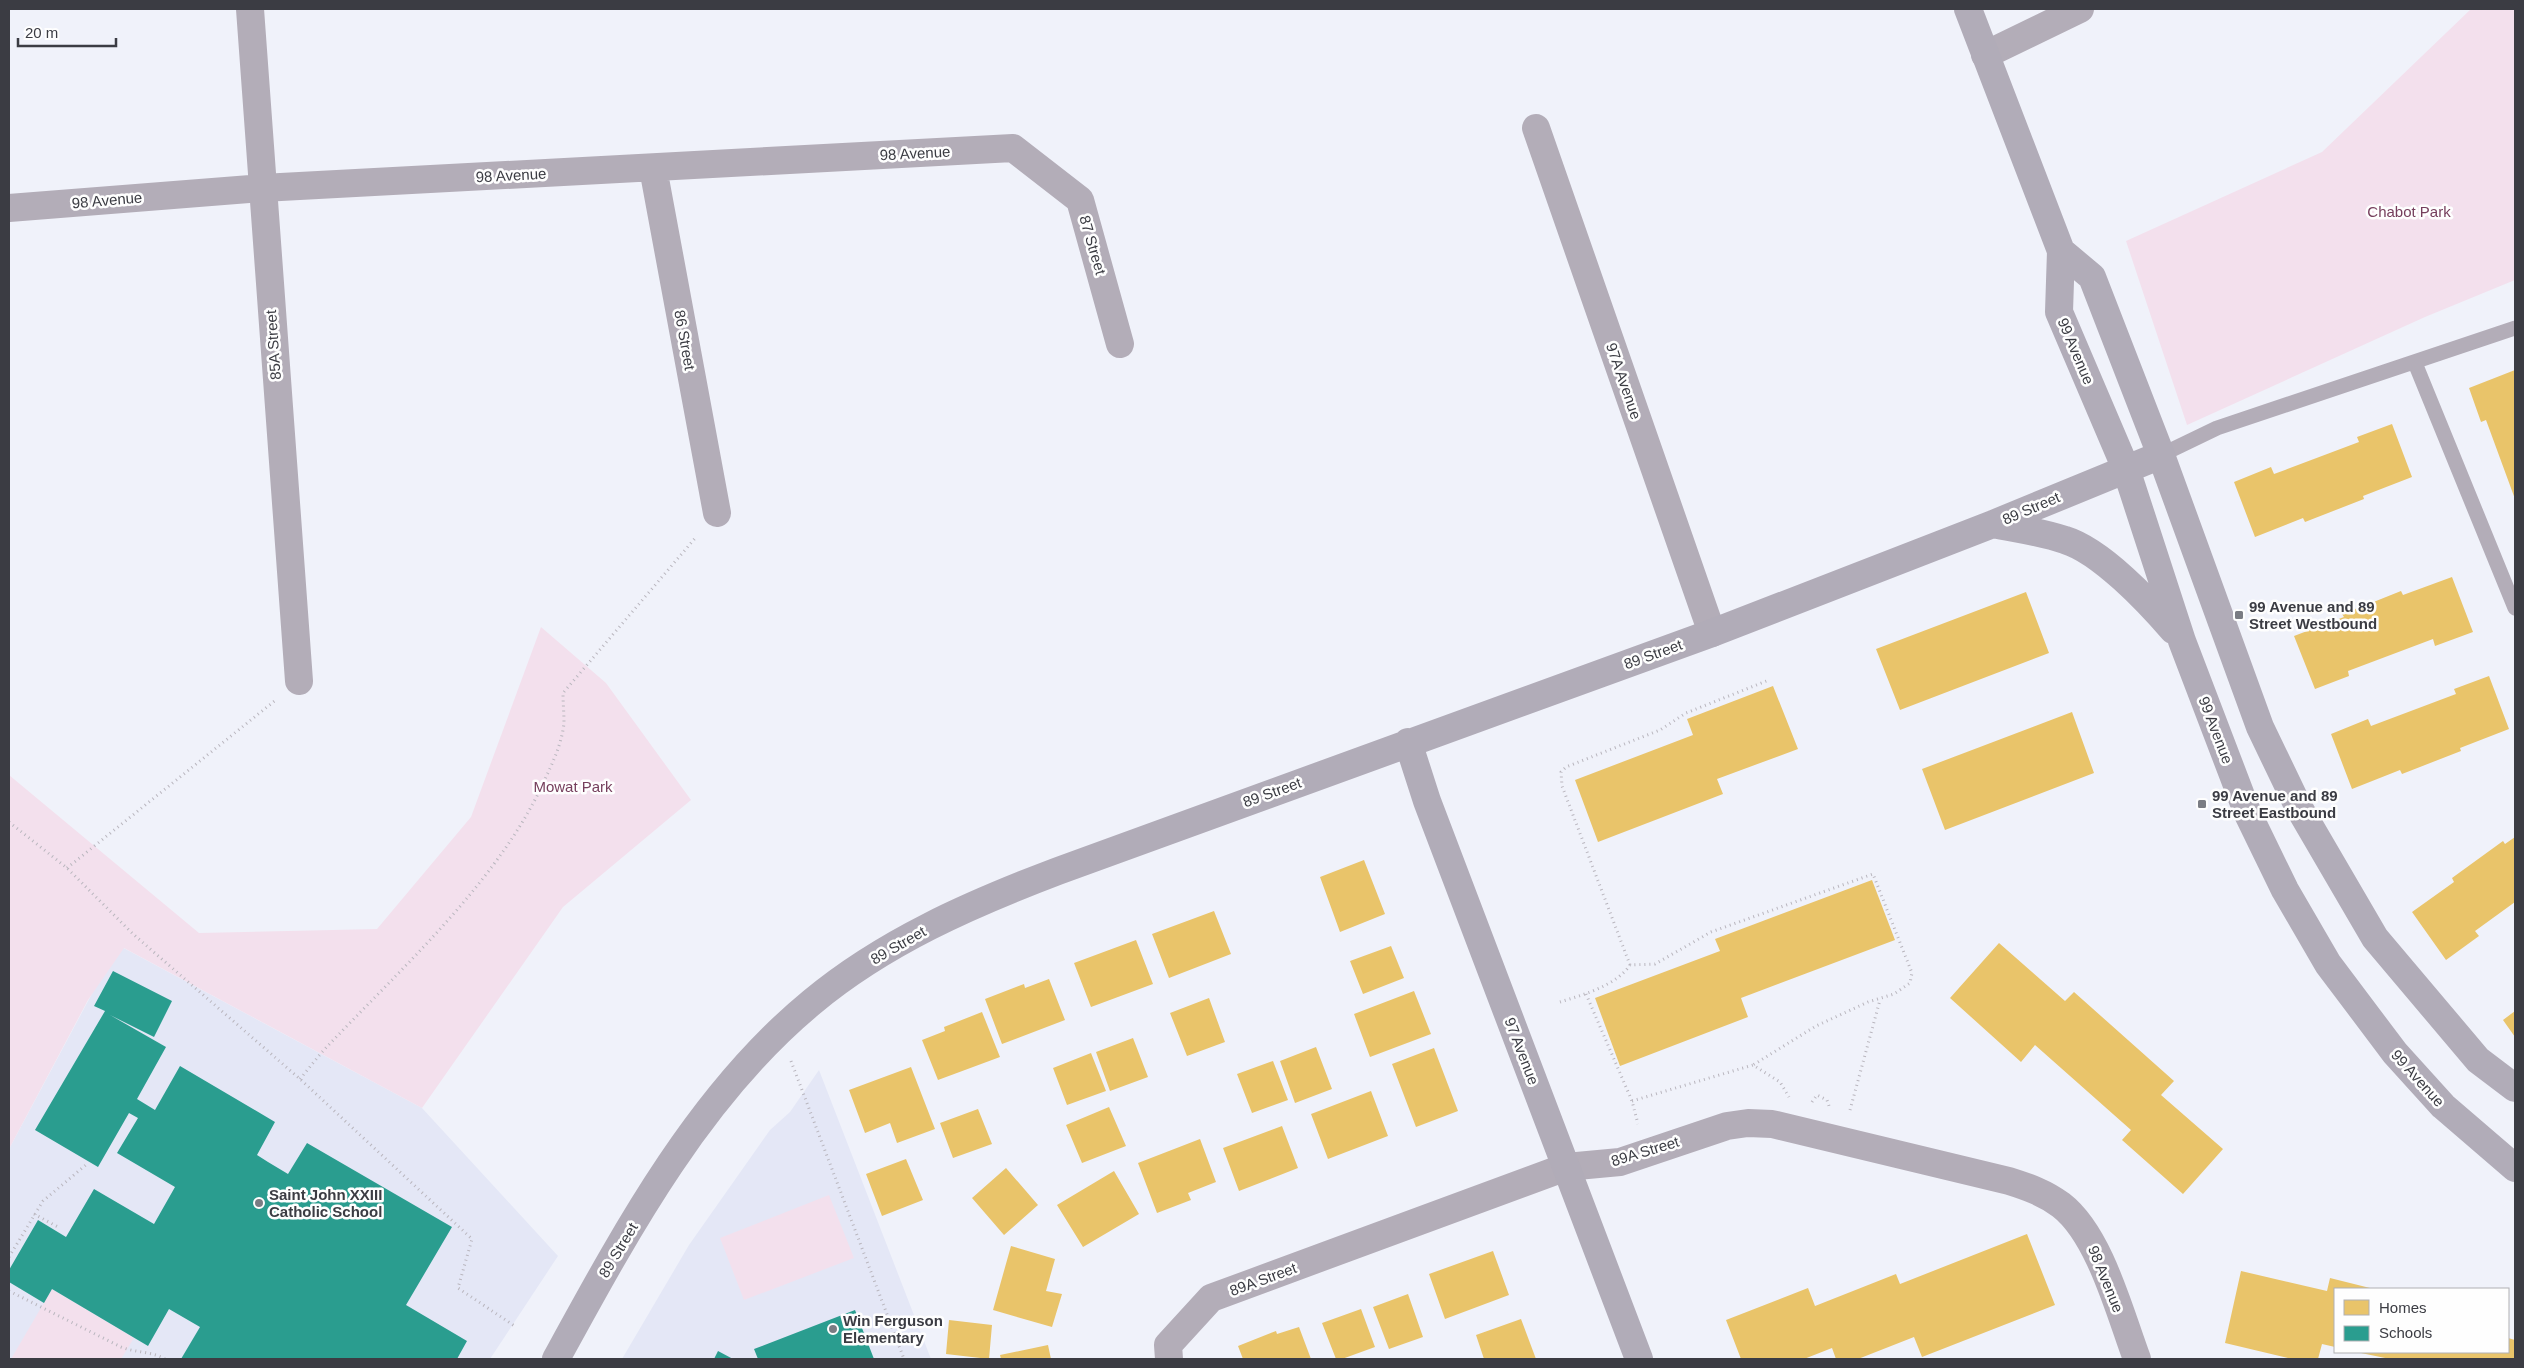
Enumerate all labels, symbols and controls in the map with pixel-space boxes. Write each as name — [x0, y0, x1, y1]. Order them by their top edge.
scale bar — [18, 15, 115, 47]
text: 20 m — [25, 24, 58, 41]
street label: 98 Avenue — [879, 143, 951, 163]
street label: 98 Avenue — [475, 165, 547, 185]
street label: 98 Avenue — [71, 188, 143, 212]
park label: Chabot Park — [2367, 203, 2451, 220]
street label: 87 Street — [1076, 213, 1110, 277]
street label: 85A Street — [262, 309, 284, 381]
street label: 86 Street — [671, 309, 699, 372]
street label: 99 Avenue — [2054, 315, 2098, 387]
street label: 97A Avenue — [1603, 341, 1645, 421]
street label: 89 Street — [2000, 488, 2063, 528]
place label: 99 Avenue and 89 Street Westbound — [2249, 598, 2377, 632]
marker: 99 Avenue and 89 Street Westbound — [2233, 609, 2245, 621]
street label: 89 Street — [1621, 635, 1685, 672]
street label: 99 Avenue — [2195, 694, 2237, 766]
street label: 89 Street — [1240, 773, 1304, 810]
park label: Mowat Park — [533, 778, 613, 795]
place label: 99 Avenue and 89 Street Eastbound — [2212, 787, 2338, 821]
marker: 99 Avenue and 89 Street Eastbound — [2196, 798, 2208, 810]
street label: 89 Street — [867, 922, 929, 968]
street label: 97 Avenue — [1501, 1015, 1543, 1087]
street label: 99 Avenue — [2388, 1046, 2448, 1110]
street label: 89A Street — [1609, 1132, 1682, 1169]
place label: Saint John XXIII Catholic School — [269, 1186, 382, 1220]
marker: Saint John XXIII Catholic School — [253, 1197, 265, 1209]
street label: 89 Street — [595, 1219, 641, 1280]
street label: 98 Avenue — [2085, 1243, 2127, 1315]
street label: 89A Street — [1227, 1259, 1300, 1299]
legend — [2334, 1288, 2509, 1353]
text: Homes — [2379, 1299, 2427, 1316]
place label: Win Ferguson Elementary — [843, 1312, 943, 1346]
marker: Win Ferguson Elementary — [827, 1323, 839, 1335]
text: Schools — [2379, 1324, 2432, 1341]

